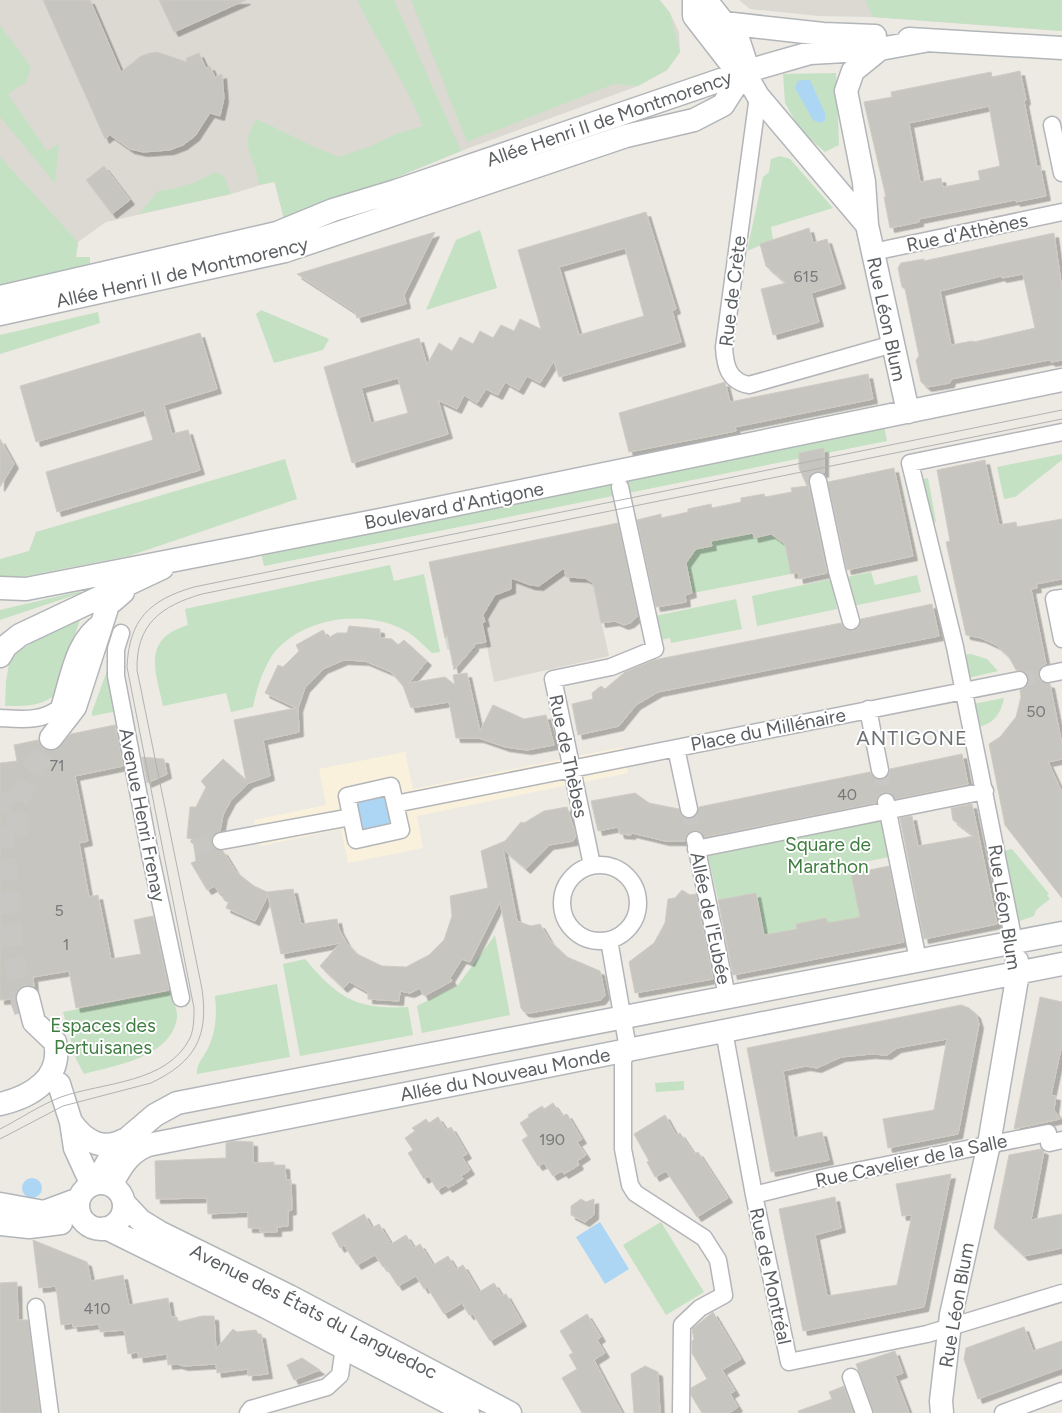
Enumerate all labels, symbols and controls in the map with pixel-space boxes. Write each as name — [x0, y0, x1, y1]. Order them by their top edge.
street label: Allée Henri II de Montmorency — [483, 66, 735, 171]
street label: Rue d'Athènes — [904, 208, 1030, 257]
street label: Allée Henri II de Montmorency — [54, 232, 310, 313]
street label: Rue de Crète — [714, 234, 751, 348]
street label: Rue Léon Blum — [862, 255, 911, 383]
house number: 615 — [794, 267, 818, 286]
street label: Boulevard d'Antigone — [362, 477, 546, 534]
street label: Rue de Thèbes — [544, 692, 593, 820]
house number: 50 — [1026, 702, 1046, 721]
street label: Place du Millénaire — [689, 703, 848, 756]
street label: Avenue Henri Frenay — [114, 726, 171, 904]
district label: ANTIGONE — [856, 726, 968, 750]
house number: 71 — [49, 756, 65, 775]
house number: 40 — [837, 785, 857, 804]
park label: Square de Marathon — [785, 833, 871, 878]
street label: Rue Léon Blum — [983, 843, 1026, 971]
street label: Allée de l'Eubée — [685, 850, 736, 986]
house number: 5 — [54, 901, 64, 920]
house number: 1 — [63, 935, 69, 954]
park label: Espaces des Pertuisanes — [50, 1014, 156, 1059]
street label: Allée du Nouveau Monde — [398, 1043, 612, 1106]
street label: Rue Cavelier de la Salle — [813, 1129, 1009, 1192]
house number: 190 — [539, 1130, 565, 1149]
street label: Rue de Montréal — [745, 1206, 796, 1347]
street label: Avenue des États du Languedoc — [186, 1239, 441, 1384]
street label: Rue Léon Blum — [934, 1241, 979, 1369]
house number: 410 — [84, 1299, 110, 1318]

